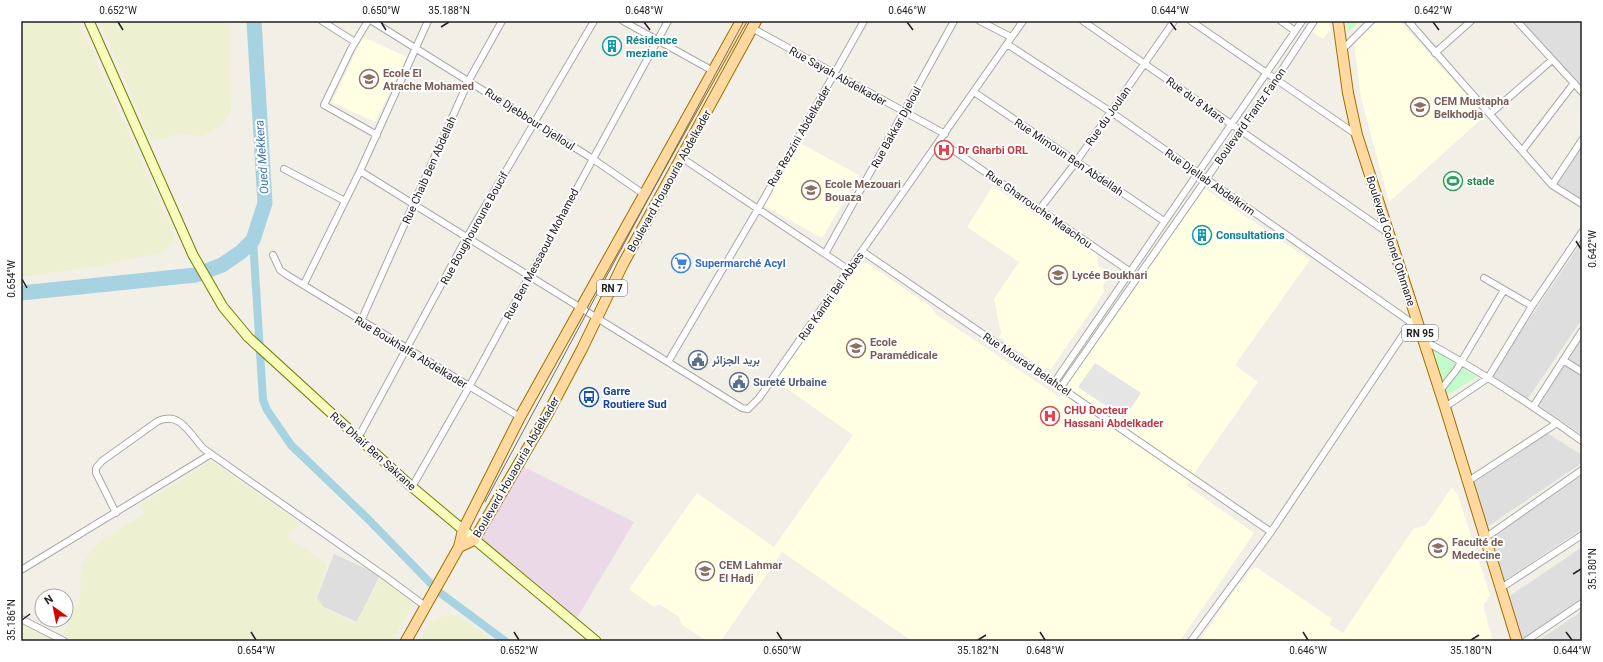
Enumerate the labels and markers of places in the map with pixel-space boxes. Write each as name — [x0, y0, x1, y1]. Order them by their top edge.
place label: Résidence meziane — [626, 34, 678, 60]
building icon: Résidence meziane — [601, 35, 623, 57]
place label: Ecole El Atrache Mohamed — [383, 67, 474, 93]
school or university icon: Ecole El Atrache Mohamed — [358, 68, 380, 90]
place label: CEM Mustapha Belkhodja — [1434, 95, 1509, 121]
school or university icon: CEM Mustapha Belkhodja — [1409, 96, 1431, 118]
hospital icon: Dr Gharbi ORL — [933, 139, 955, 161]
place label: Dr Gharbi ORL — [958, 144, 1028, 157]
sports icon: stade — [1442, 170, 1464, 192]
place label: stade — [1467, 175, 1494, 188]
place label: Ecole Mezouari Bouaza — [825, 178, 901, 204]
school or university icon: Ecole Mezouari Bouaza — [800, 179, 822, 201]
building icon: Consultations — [1191, 224, 1213, 246]
place label: Consultations — [1216, 229, 1285, 242]
supermarket icon: Supermarché Acyl — [670, 252, 692, 274]
place label: Supermarché Acyl — [695, 257, 786, 270]
school or university icon: Lycée Boukhari — [1047, 264, 1069, 286]
place label: Lycée Boukhari — [1072, 269, 1147, 282]
place label: Ecole Paramédicale — [870, 336, 938, 362]
school or university icon: Ecole Paramédicale — [845, 337, 867, 359]
public building icon: بريد الجزائر — [687, 349, 709, 371]
place label: بريد الجزائر — [711, 354, 760, 367]
public building icon: Sureté Urbaine — [728, 371, 750, 393]
place label: Sureté Urbaine — [753, 376, 827, 389]
place label: Garre Routiere Sud — [603, 385, 667, 411]
bus stop icon: Garre Routiere Sud — [578, 386, 600, 408]
place label: CHU Docteur Hassani Abdelkader — [1064, 404, 1163, 430]
hospital icon: CHU Docteur Hassani Abdelkader — [1039, 405, 1061, 427]
place label: Faculté de Medecine — [1452, 536, 1503, 562]
school or university icon: Faculté de Medecine — [1427, 537, 1449, 559]
place label: CEM Lahmar El Hadj — [719, 559, 782, 585]
school or university icon: CEM Lahmar El Hadj — [694, 560, 716, 582]

